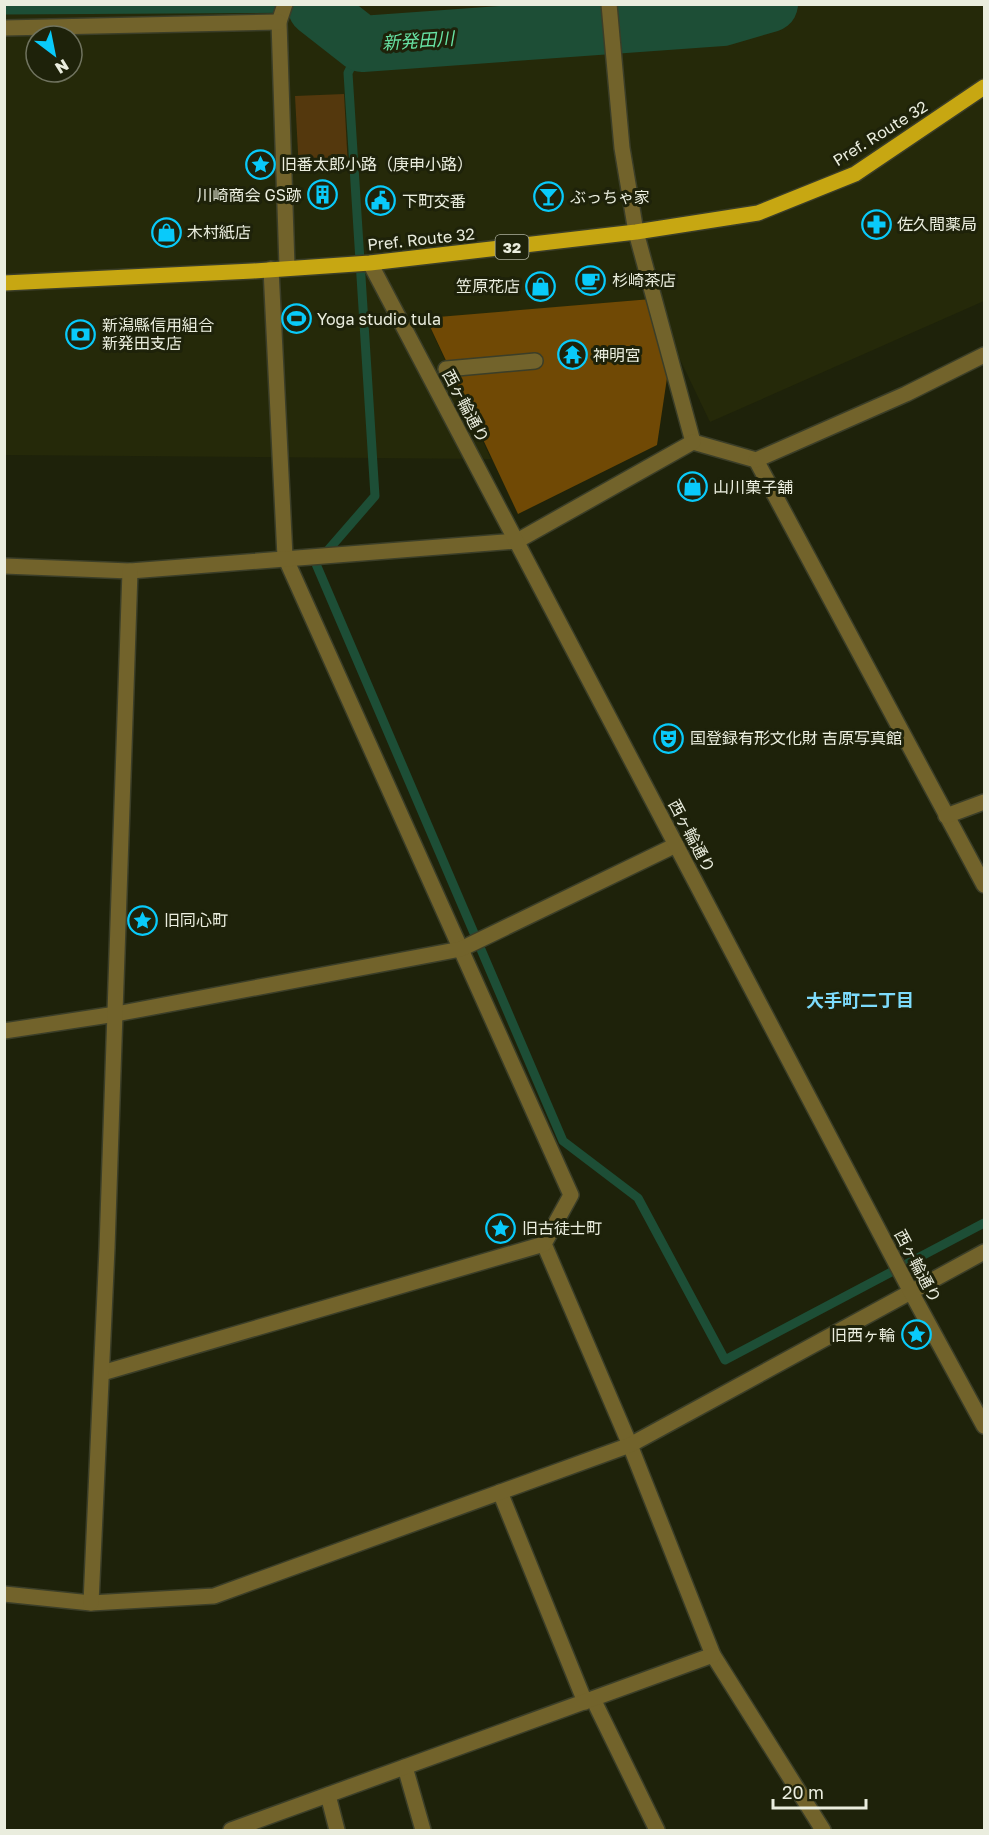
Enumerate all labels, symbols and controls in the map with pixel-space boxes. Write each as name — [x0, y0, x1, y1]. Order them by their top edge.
north arrow — [24, 24, 84, 84]
water label: 新発田川 — [381, 26, 457, 53]
text: N — [51, 55, 72, 78]
street label: Pref. Route 32 — [829, 96, 931, 170]
place icon: 旧番太郎小路（庚申小路） — [244, 148, 276, 180]
place label: 旧番太郎小路（庚申小路） — [281, 154, 473, 174]
building icon: 川崎商会 GS跡 — [307, 179, 339, 211]
bar icon: ぶっちゃ家 — [533, 181, 565, 213]
place label: 川崎商会 GS跡 — [196, 185, 302, 205]
public building icon: 下町交番 — [365, 185, 397, 217]
place label: ぶっちゃ家 — [570, 187, 650, 207]
place label: 下町交番 — [402, 191, 466, 211]
pharmacy icon: 佐久間薬局 — [860, 208, 892, 240]
place label: 佐久間薬局 — [897, 214, 977, 234]
shop icon: 木村紙店 — [150, 216, 182, 248]
place label: 木村紙店 — [187, 222, 251, 242]
street label: Pref. Route 32 — [366, 223, 476, 255]
road number: 32 — [496, 235, 528, 259]
cafe icon: 杉崎茶店 — [575, 264, 607, 296]
shop icon: 笠原花店 — [525, 270, 557, 302]
place label: 杉崎茶店 — [612, 270, 676, 290]
place label: 笠原花店 — [456, 276, 520, 296]
sports icon: Yoga studio tula — [280, 303, 312, 335]
place label: Yoga studio tula — [317, 309, 441, 329]
place label: 新潟縣信用組合 新発田支店 — [102, 315, 214, 353]
bank icon: 新潟縣信用組合 新発田支店 — [65, 318, 97, 350]
temple icon: 神明宮 — [556, 339, 588, 371]
place label: 神明宮 — [593, 345, 641, 365]
street label: 西ヶ輪通り — [438, 366, 494, 446]
shop icon: 山川菓子舗 — [676, 471, 708, 503]
place label: 山川菓子舗 — [713, 477, 793, 497]
theatre icon: 国登録有形文化財 吉原写真館 — [653, 722, 685, 754]
place label: 国登録有形文化財 吉原写真館 — [690, 728, 902, 748]
street label: 西ヶ輪通り — [664, 796, 720, 876]
place icon: 旧同心町 — [127, 904, 159, 936]
place label: 旧同心町 — [164, 910, 228, 930]
district label: 大手町二丁目 — [806, 989, 914, 1011]
place icon: 旧古徒士町 — [485, 1212, 517, 1244]
place label: 旧古徒士町 — [522, 1218, 602, 1238]
street label: 西ヶ輪通り — [890, 1226, 946, 1306]
place icon: 旧西ヶ輪 — [900, 1319, 932, 1351]
place label: 旧西ヶ輪 — [831, 1325, 895, 1345]
scale bar — [773, 1772, 866, 1810]
text: 20 m — [782, 1781, 824, 1803]

